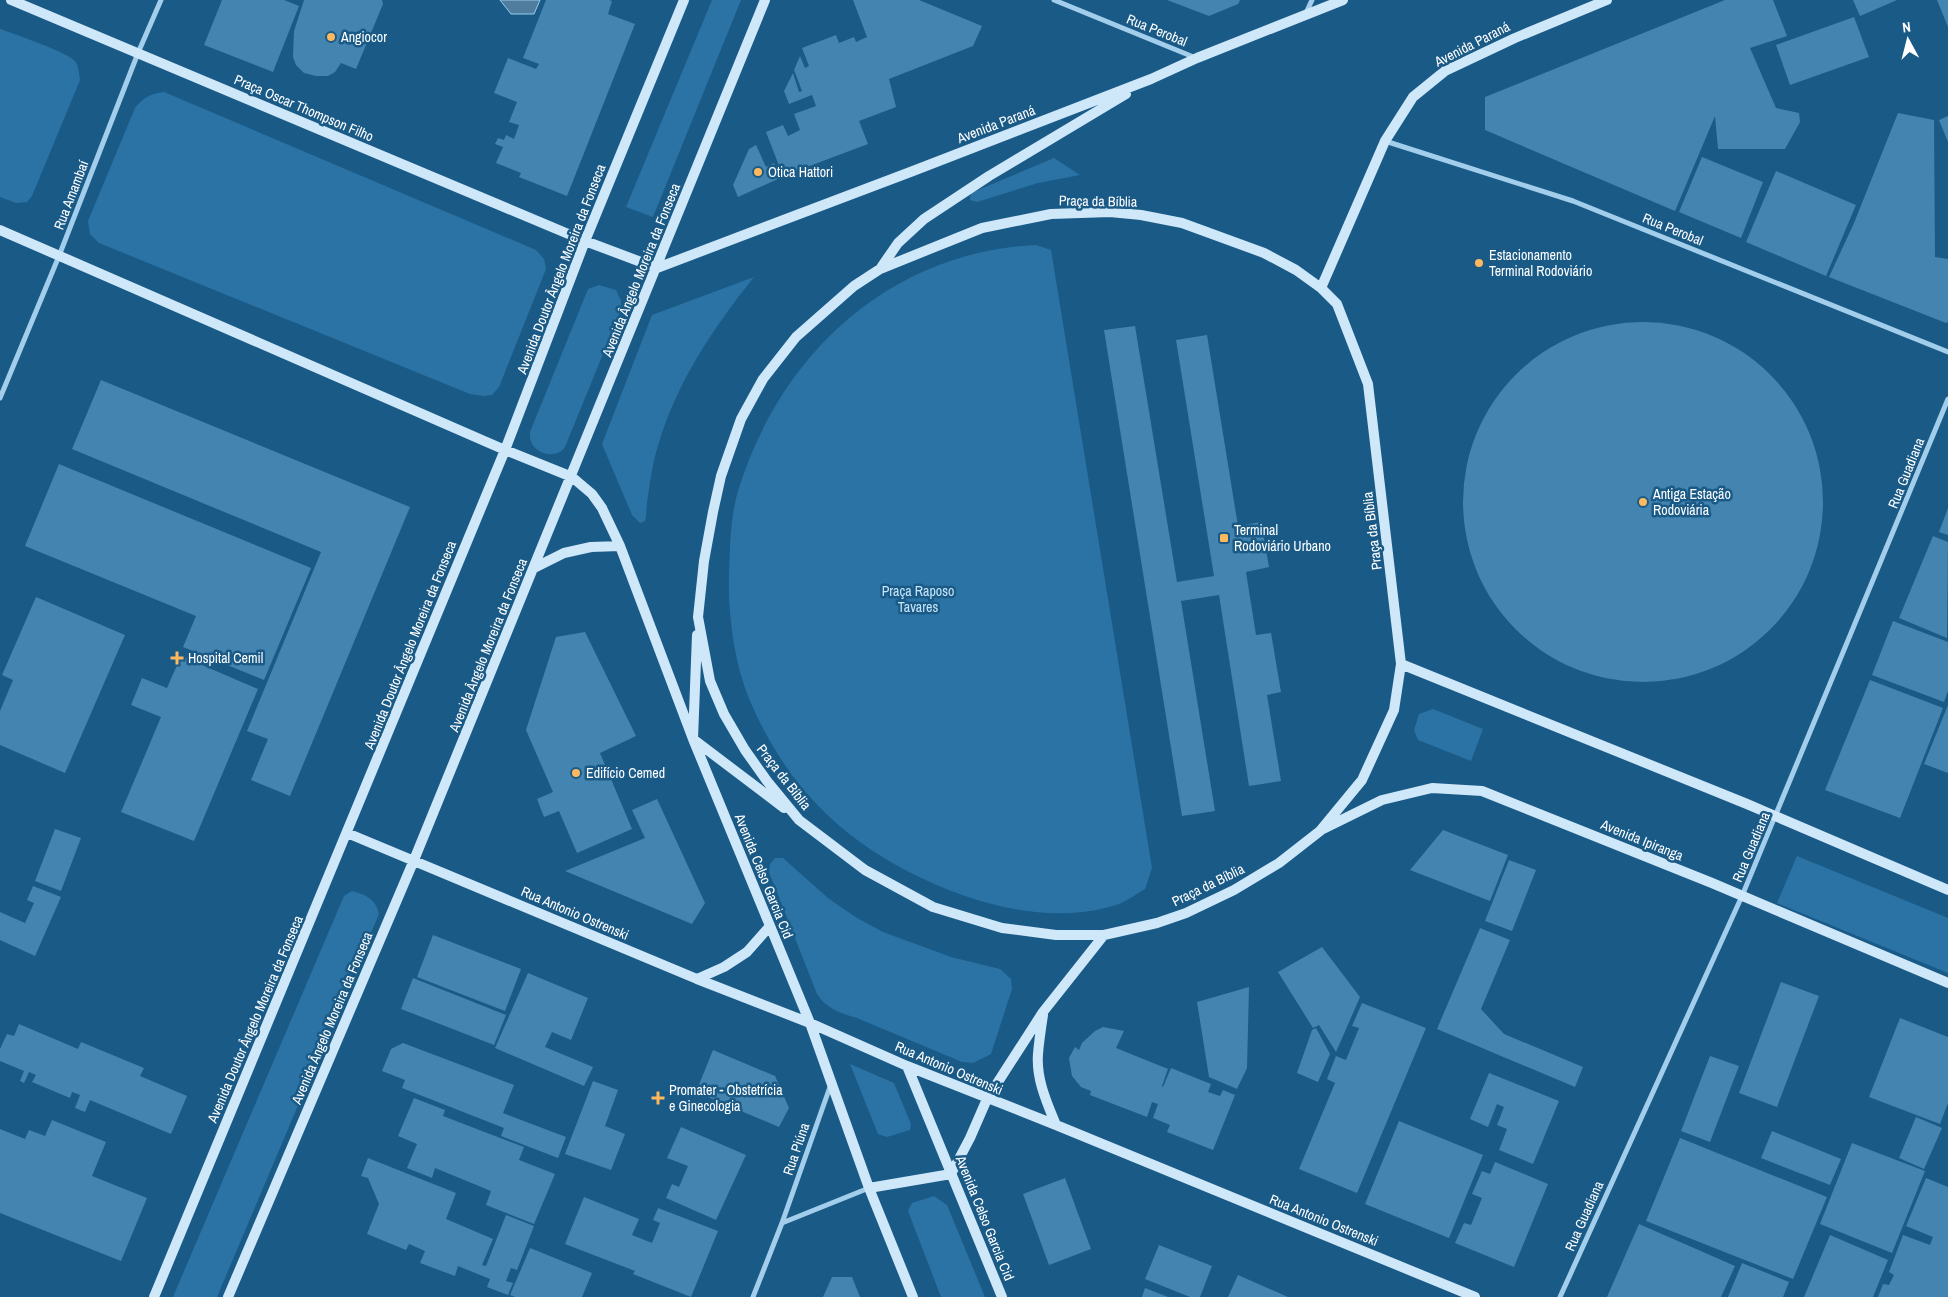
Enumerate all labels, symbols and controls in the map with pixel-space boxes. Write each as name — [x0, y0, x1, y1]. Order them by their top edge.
street label: Rua Perobal — [1124, 10, 1190, 50]
north arrow — [1883, 15, 1933, 65]
street label: Avenida Paraná — [1430, 17, 1513, 71]
text: N — [1901, 18, 1912, 37]
place label: Angiocor — [340, 28, 387, 46]
marker: Angiocor — [325, 31, 337, 43]
street label: Praça Oscar Thompson Filho — [232, 70, 376, 146]
street label: Avenida Paraná — [953, 101, 1038, 147]
street label: Rua Amambaí — [50, 157, 93, 232]
street label: Avenida Doutor Ângelo Moreira da Fonseca — [512, 161, 610, 377]
place label: Otica Hattori — [768, 163, 833, 181]
marker: Otica Hattori — [752, 166, 764, 178]
street label: Avenida Ângelo Moreira da Fonseca — [598, 180, 684, 360]
street label: Praça da Bíblia — [1059, 191, 1138, 211]
street label: Rua Perobal — [1640, 209, 1706, 249]
place label: Estacionamento Terminal Rodoviário — [1489, 246, 1592, 280]
marker: Estacionamento Terminal Rodoviário — [1473, 257, 1485, 269]
street label: Rua Guadiana — [1884, 434, 1929, 511]
place label: Antiga Estação Rodoviária — [1652, 485, 1731, 519]
street label: Praça da Bíblia — [1358, 490, 1386, 571]
marker: Antiga Estação Rodoviária — [1637, 496, 1649, 508]
place label: Terminal Rodoviário Urbano — [1234, 521, 1331, 555]
marker: Terminal Rodoviário Urbano — [1218, 532, 1230, 544]
street label: Avenida Doutor Ângelo Moreira da Fonseca — [359, 538, 460, 753]
street label: Avenida Ângelo Moreira da Fonseca — [445, 555, 531, 735]
park label: Praça Raposo Tavares — [882, 582, 954, 616]
place label: Hospital Cemil — [188, 649, 263, 667]
marker: Hospital Cemil — [170, 651, 184, 665]
street label: Praça da Bíblia — [753, 741, 816, 814]
place label: Edifício Cemed — [586, 764, 665, 782]
marker: Edifício Cemed — [570, 767, 582, 779]
street label: Rua Guadiana — [1728, 809, 1774, 885]
street label: Avenida Celso Garcia Cid — [730, 810, 797, 941]
street label: Avenida Ipiranga — [1597, 815, 1686, 865]
street label: Praça da Bíblia — [1169, 859, 1248, 910]
street label: Rua Antonio Ostrenski — [518, 882, 632, 944]
street label: Avenida Doutor Ângelo Moreira da Fonseca — [203, 912, 307, 1126]
street label: Avenida Ângelo Moreira da Fonseca — [287, 929, 377, 1108]
street label: Rua Antonio Ostrenski — [892, 1037, 1006, 1099]
place label: Promater - Obstetrícia e Ginecologia — [669, 1081, 783, 1115]
marker: Promater - Obstetrícia e Ginecologia — [651, 1091, 665, 1105]
street label: Rua Piúna — [779, 1120, 814, 1178]
street label: Avenida Celso Garcia Cid — [951, 1152, 1018, 1283]
street label: Rua Guadiana — [1561, 1178, 1608, 1254]
street label: Rua Antonio Ostrenski — [1267, 1190, 1381, 1250]

